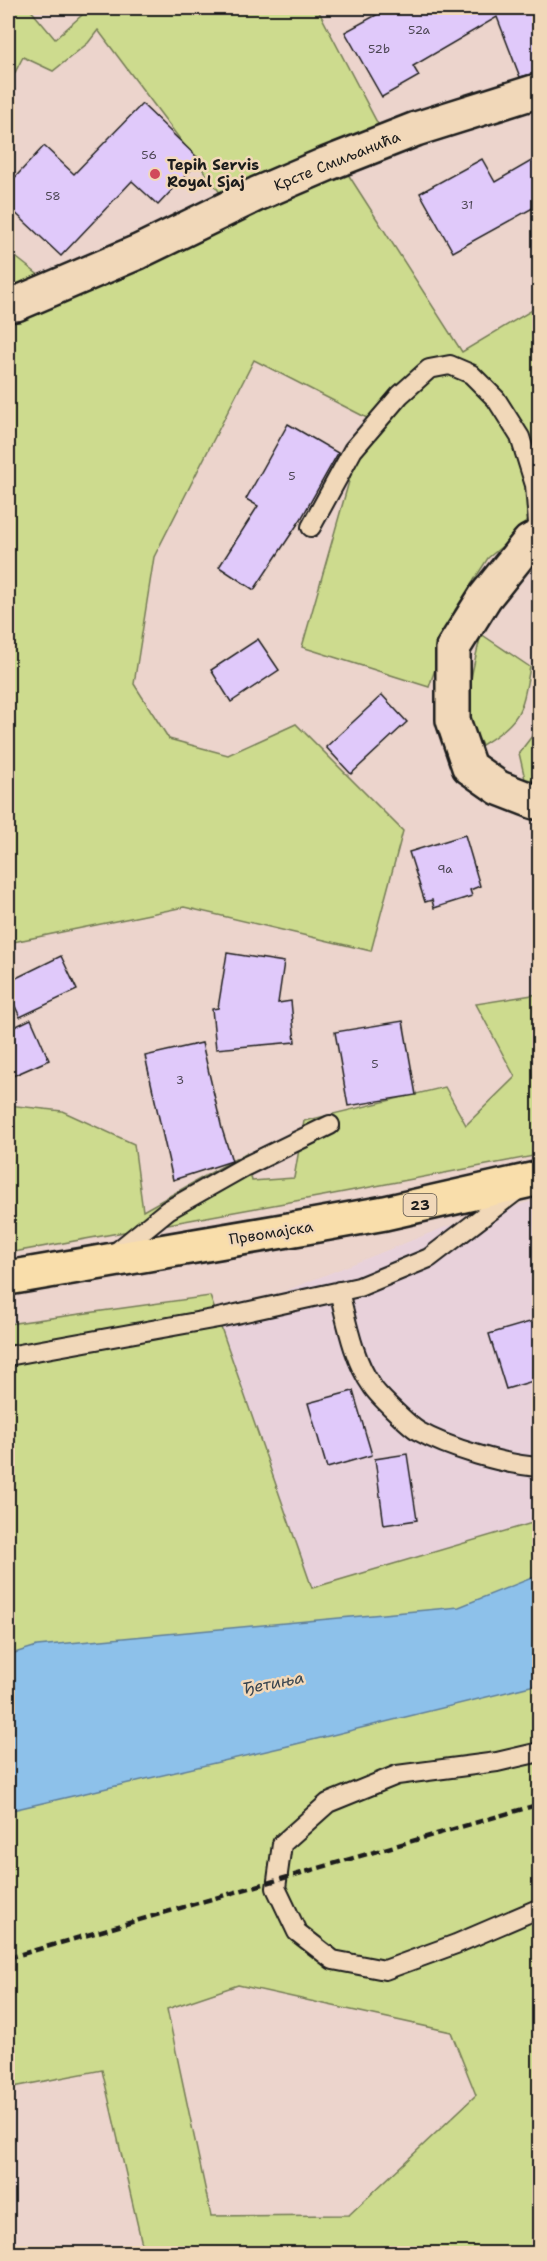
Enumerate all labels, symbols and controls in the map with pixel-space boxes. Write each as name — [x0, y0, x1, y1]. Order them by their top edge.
house number: 52a — [408, 22, 431, 38]
house number: 52b — [368, 41, 390, 57]
street label: Крсте Смиљанића — [271, 126, 404, 196]
house number: 56 — [141, 147, 157, 163]
place label: Tepih Servis Royal Sjaj — [167, 155, 259, 192]
marker: Tepih Servis Royal Sjaj — [148, 167, 162, 181]
house number: 58 — [45, 188, 61, 204]
house number: 31 — [461, 197, 473, 213]
house number: 5 — [288, 468, 296, 484]
house number: 9a — [437, 861, 453, 877]
house number: 5 — [371, 1056, 379, 1072]
house number: 3 — [176, 1072, 184, 1088]
road number: 23 — [404, 1194, 436, 1216]
street label: Првомајска — [228, 1216, 315, 1250]
water label: Ђетиња — [240, 1667, 306, 1699]

